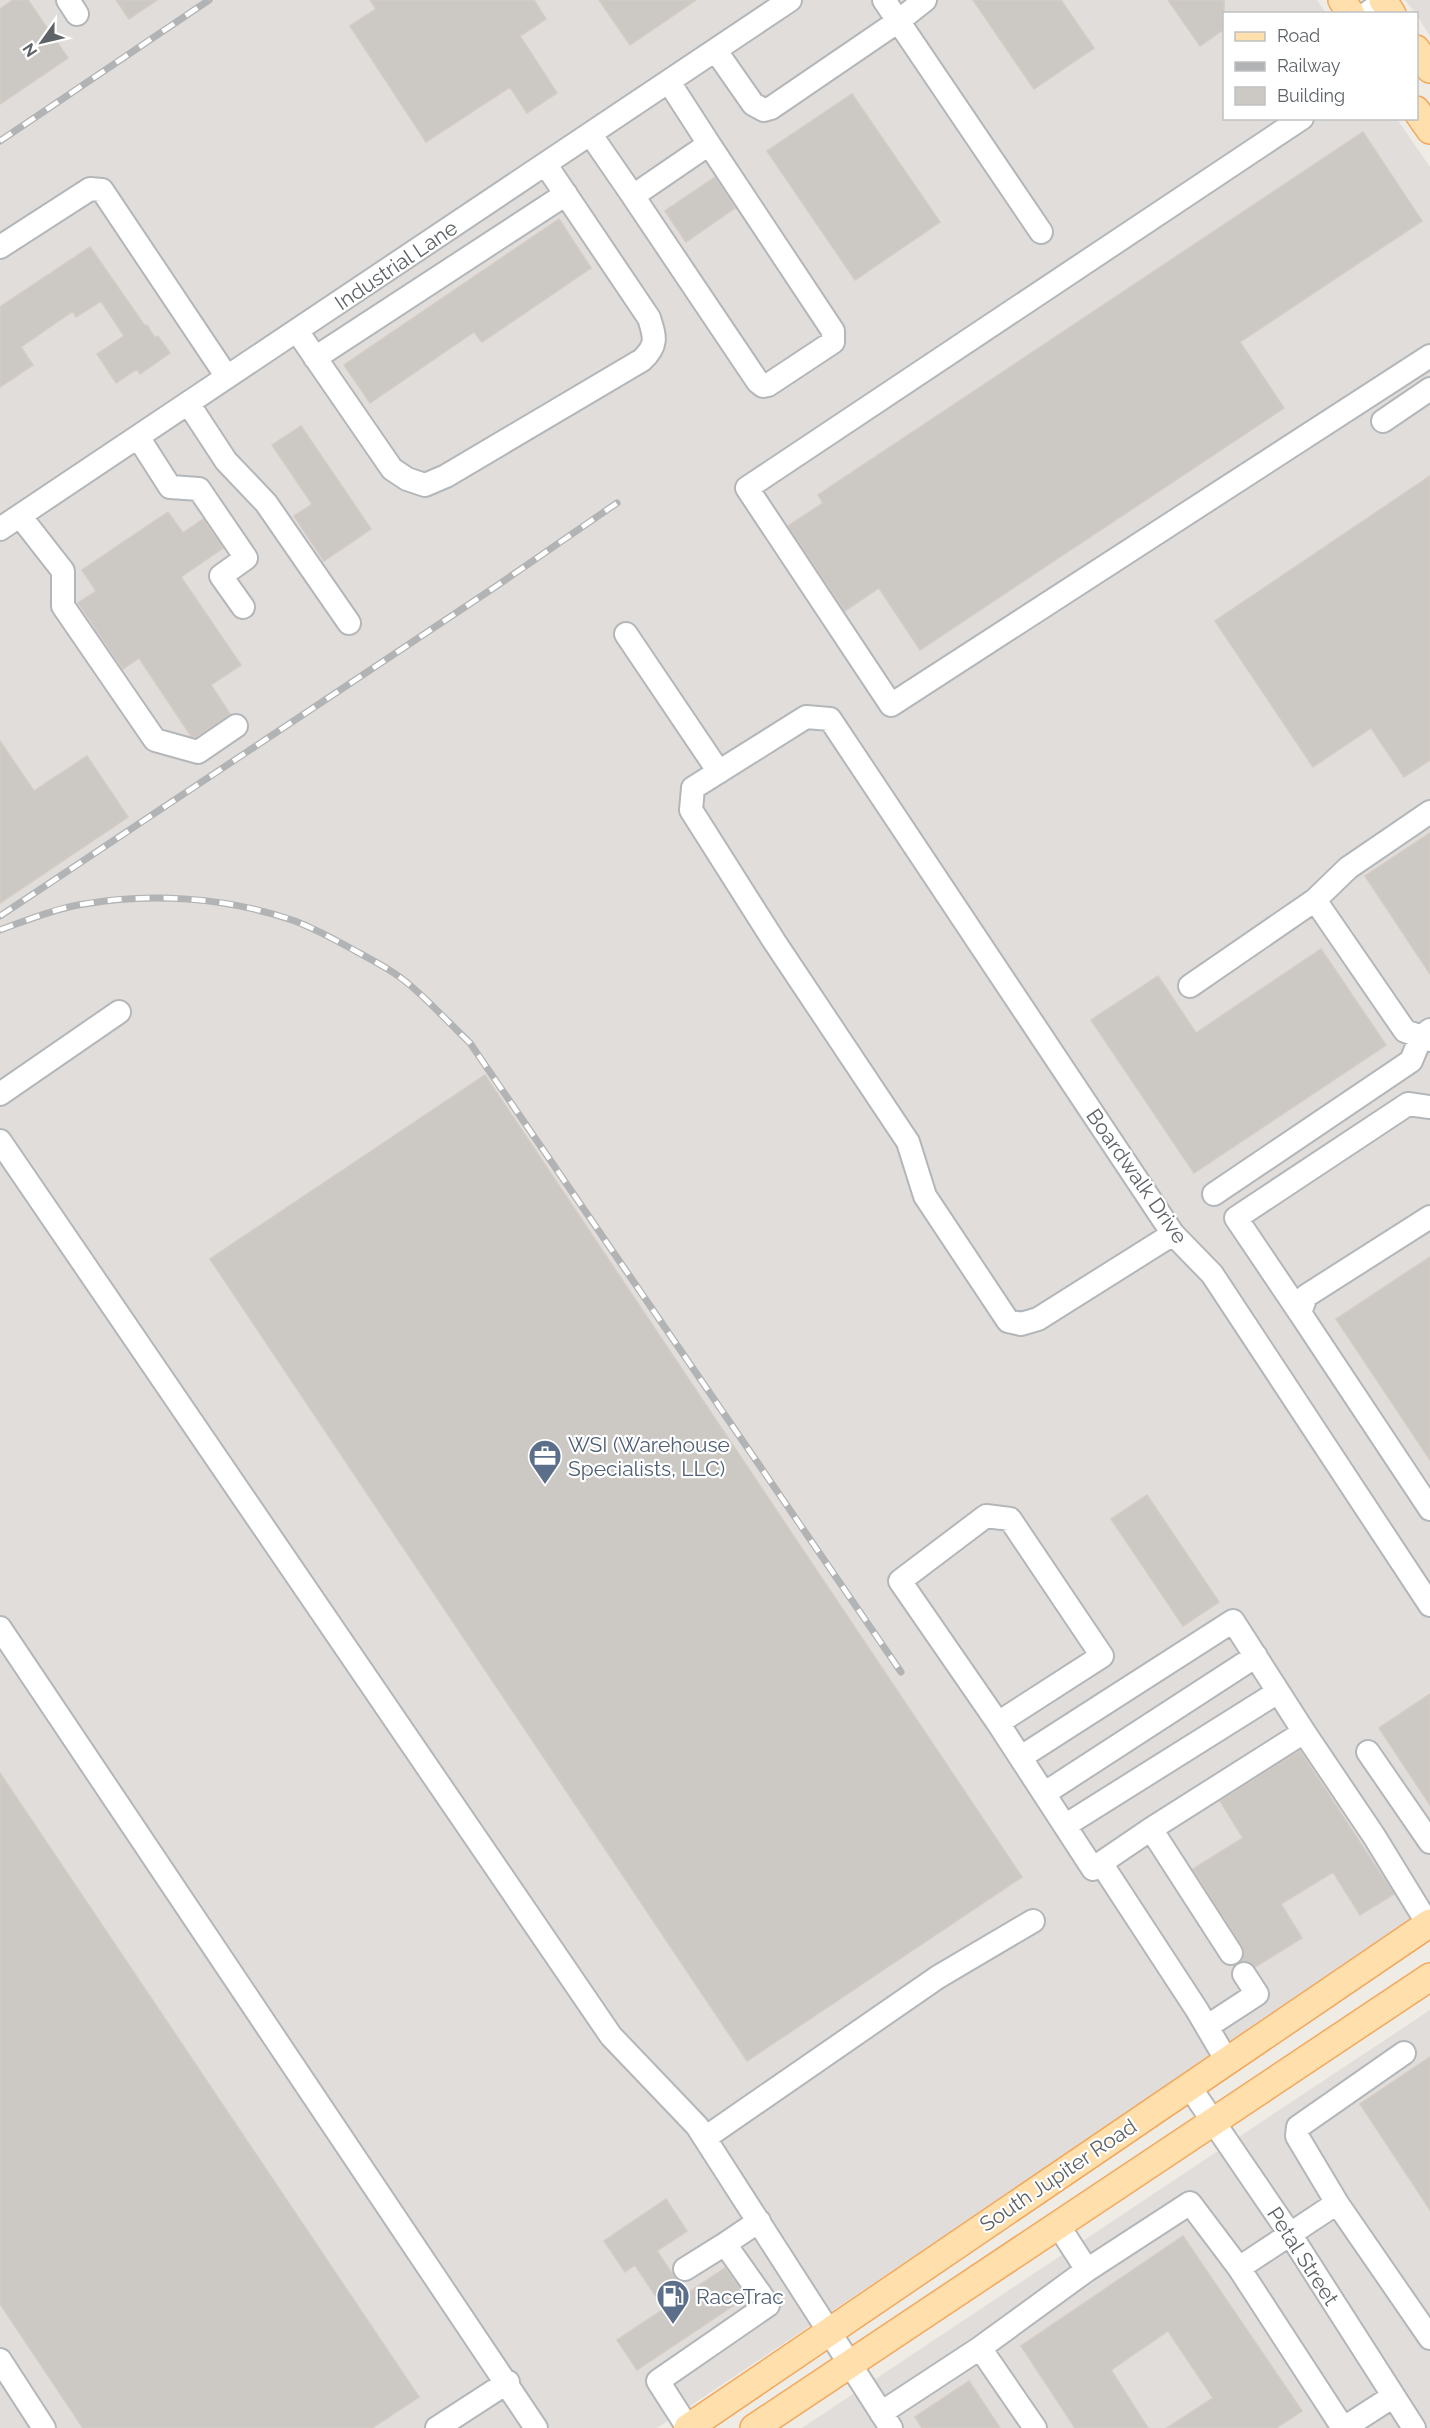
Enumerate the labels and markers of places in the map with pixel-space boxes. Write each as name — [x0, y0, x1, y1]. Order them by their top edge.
place label: WSI (Warehouse Specialists, LLC) — [568, 1432, 730, 1481]
office icon: WSI (Warehouse Specialists, LLC) — [527, 1438, 563, 1485]
fuel station icon: RaceTrac — [655, 2278, 691, 2325]
place label: RaceTrac — [696, 2284, 784, 2309]

